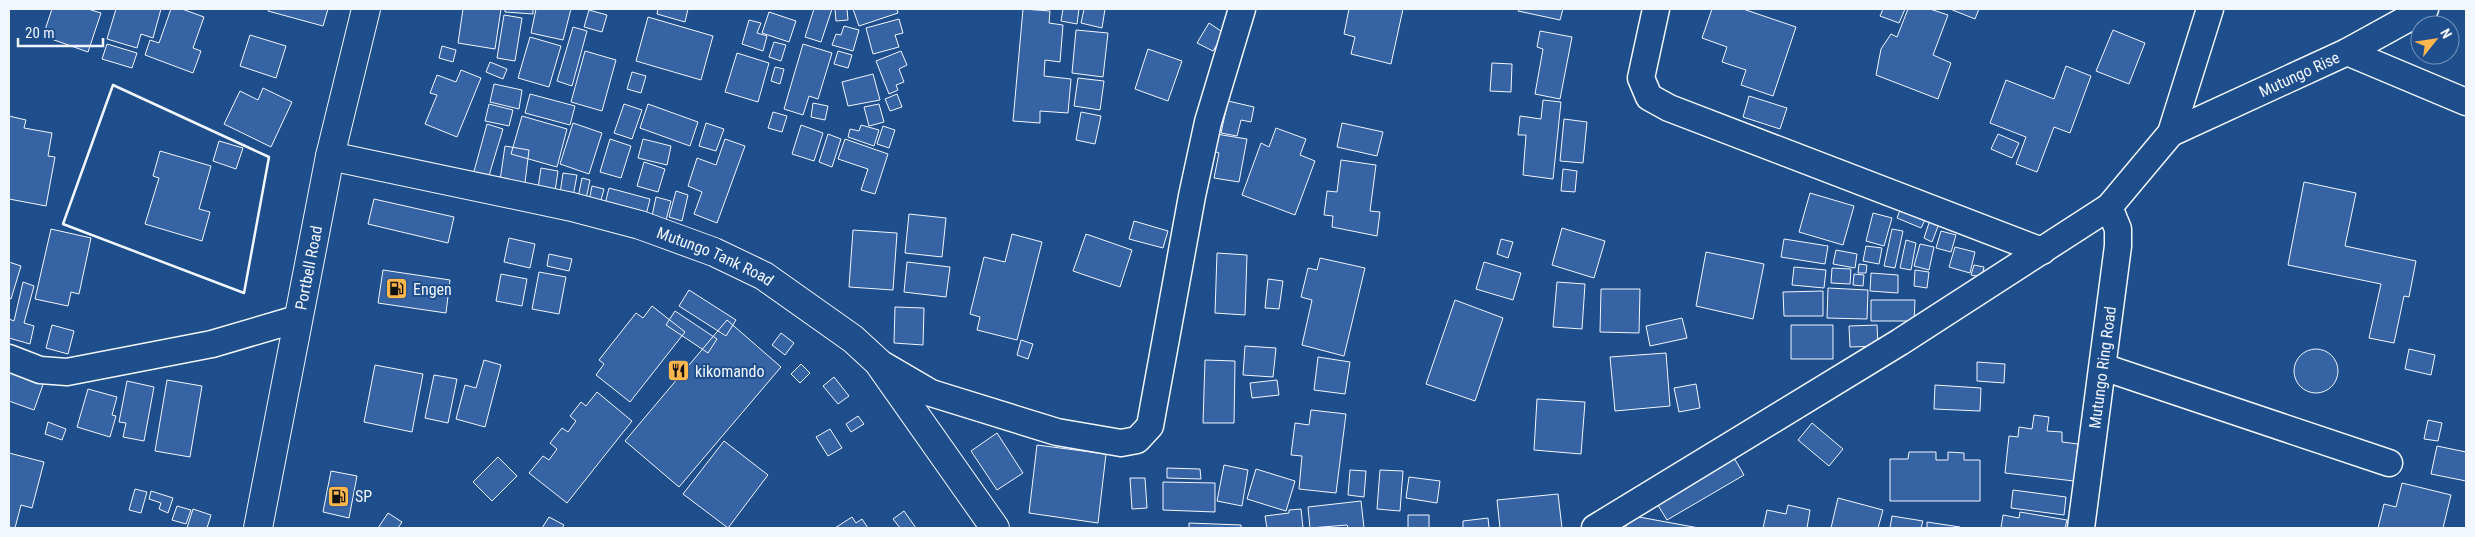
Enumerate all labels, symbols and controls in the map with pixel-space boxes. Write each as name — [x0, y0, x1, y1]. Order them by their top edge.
scale bar — [18, 15, 102, 47]
north arrow — [2410, 15, 2460, 65]
text: 20 m — [25, 24, 55, 42]
text: N — [2437, 26, 2455, 41]
street label: Mutungo Rise — [2256, 48, 2343, 101]
street label: Mutungo Tank Road — [654, 223, 777, 290]
street label: Portbell Road — [291, 224, 326, 312]
fuel station icon: Engen — [385, 277, 409, 301]
place label: Engen — [413, 280, 452, 299]
street label: Mutungo Ring Road — [2085, 305, 2120, 430]
restaurant icon: kikomando — [667, 359, 691, 383]
place label: kikomando — [695, 362, 765, 381]
fuel station icon: SP — [327, 484, 351, 508]
place label: SP — [355, 487, 372, 506]

